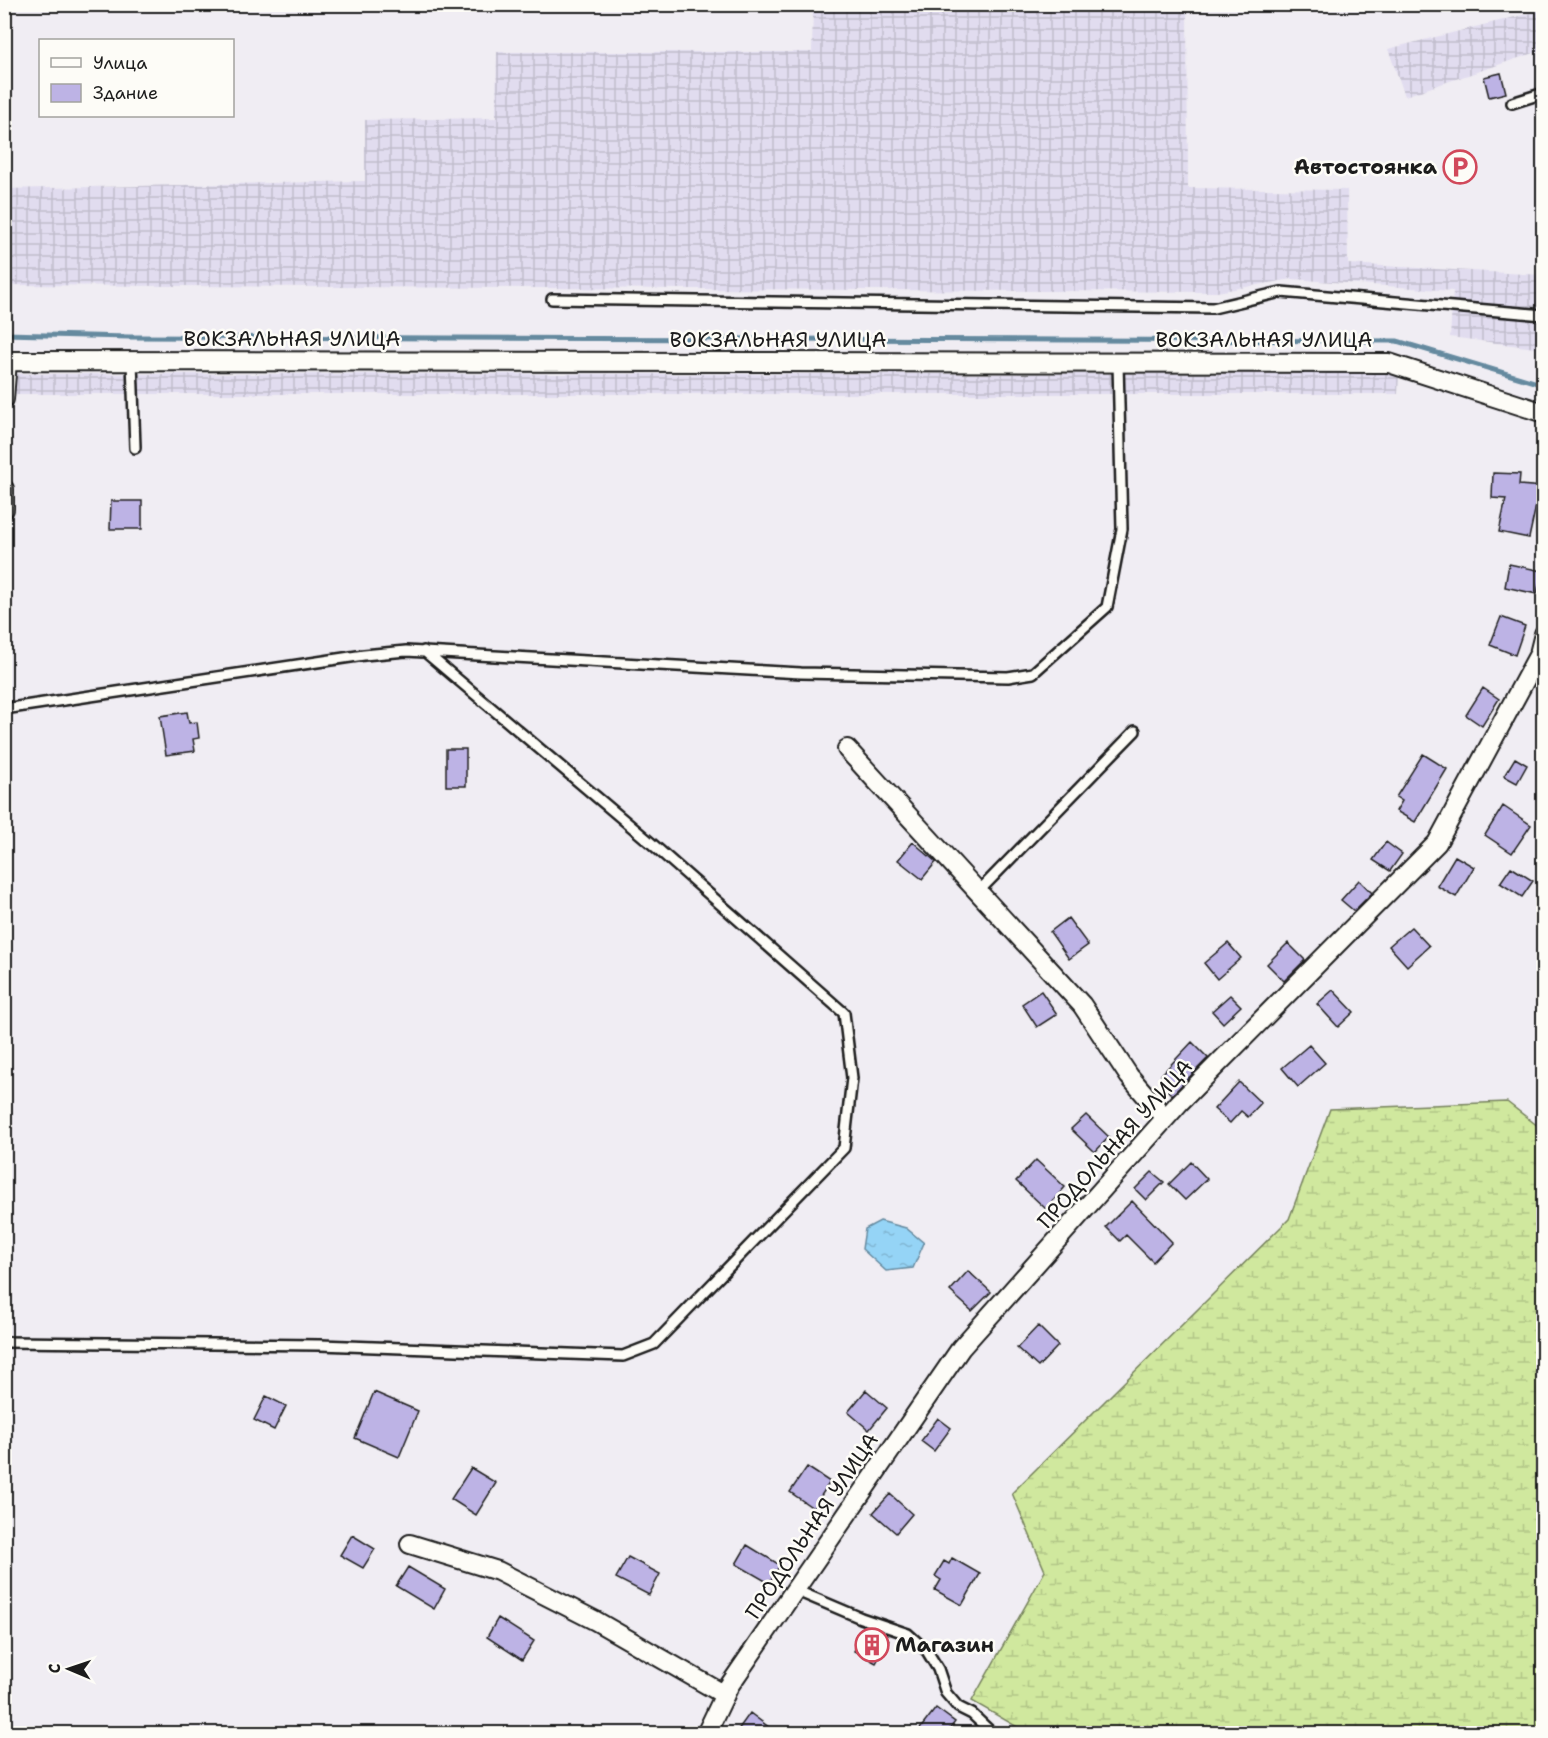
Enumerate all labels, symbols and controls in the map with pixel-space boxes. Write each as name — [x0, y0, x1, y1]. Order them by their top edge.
legend — [39, 39, 234, 117]
text: Улица — [93, 51, 147, 75]
text: Здание — [93, 81, 158, 105]
parking icon: Автостоянка — [1442, 149, 1478, 185]
place label: Автостоянка — [1294, 153, 1438, 181]
street label: ВОКЗАЛЬНАЯ УЛИЦА — [183, 325, 401, 353]
street label: ВОКЗАЛЬНАЯ УЛИЦА — [669, 326, 887, 354]
street label: ВОКЗАЛЬНАЯ УЛИЦА — [1155, 326, 1373, 354]
street label: ПРОДОЛЬНАЯ УЛИЦА — [1031, 1053, 1199, 1235]
street label: ПРОДОЛЬНАЯ УЛИЦА — [739, 1427, 885, 1625]
building icon: Магазин — [854, 1627, 890, 1663]
place label: Магазин — [895, 1631, 994, 1659]
north arrow — [39, 1639, 99, 1699]
text: С — [44, 1663, 65, 1674]

